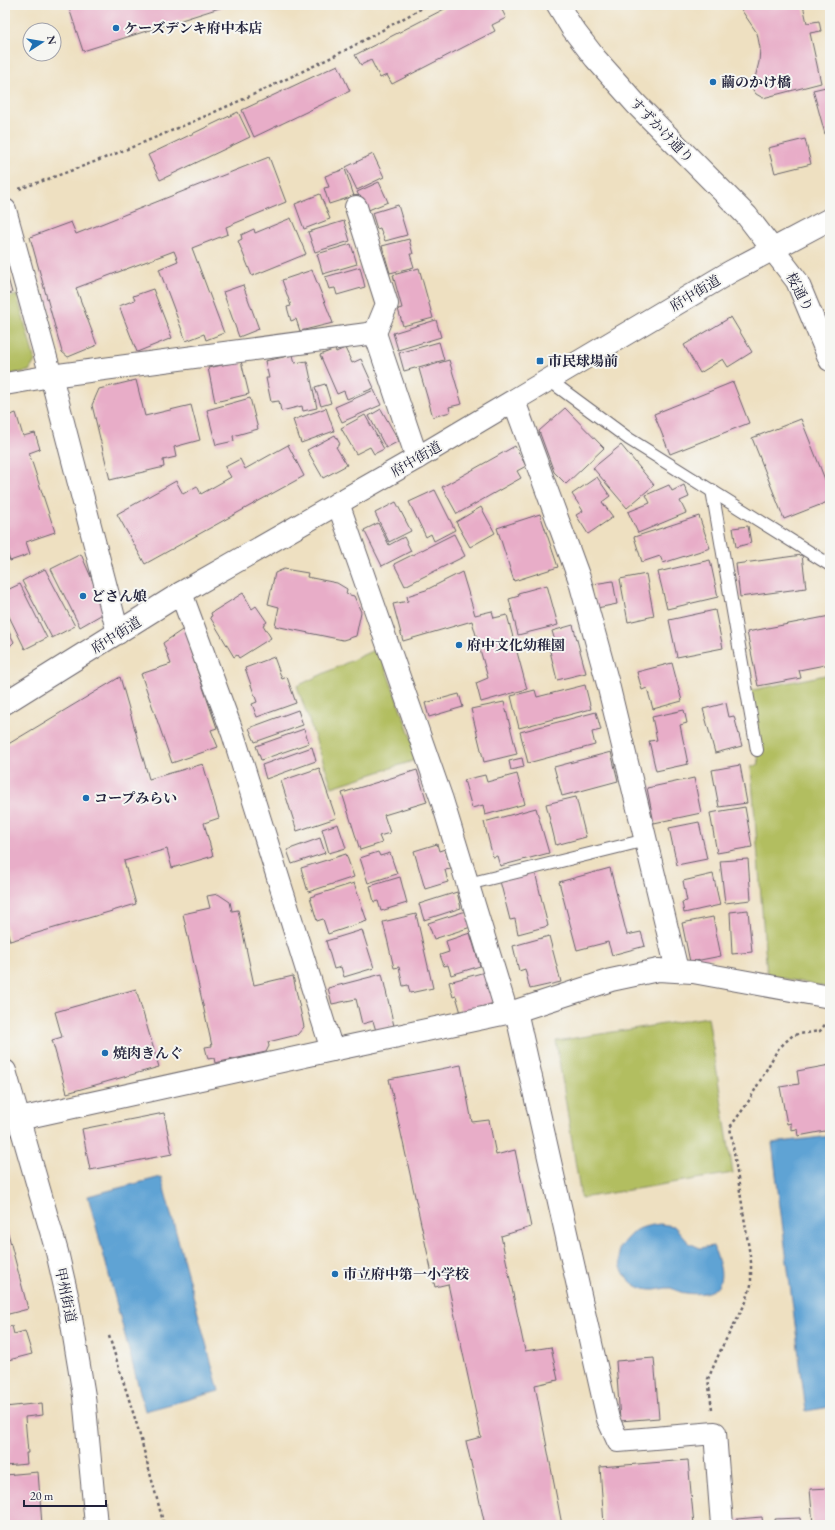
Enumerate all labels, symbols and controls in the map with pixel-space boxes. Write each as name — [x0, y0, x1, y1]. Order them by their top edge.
place label: ケーズデンキ府中本店 — [124, 19, 263, 37]
north arrow — [22, 22, 62, 62]
marker: ケーズデンキ府中本店 — [111, 23, 121, 33]
text: N — [44, 34, 60, 46]
place label: 繭のかけ橋 — [721, 73, 791, 91]
marker: 繭のかけ橋 — [708, 77, 718, 87]
street label: すずかけ通り — [626, 93, 698, 167]
street label: 桜通り — [782, 269, 818, 315]
street label: 府中街道 — [666, 271, 724, 315]
place label: 市民球場前 — [548, 352, 618, 370]
marker: 市民球場前 — [535, 356, 545, 366]
street label: 府中街道 — [387, 437, 445, 481]
place label: どさん娘 — [91, 587, 147, 605]
marker: どさん娘 — [78, 591, 88, 601]
street label: 府中街道 — [87, 613, 145, 657]
place label: 府中文化幼稚園 — [467, 636, 565, 654]
marker: 府中文化幼稚園 — [454, 640, 464, 650]
place label: コープみらい — [94, 789, 177, 807]
marker: コープみらい — [81, 793, 91, 803]
place label: 焼肉きんぐ — [113, 1044, 183, 1062]
marker: 焼肉きんぐ — [100, 1048, 110, 1058]
place label: 市立府中第一小学校 — [343, 1265, 469, 1283]
street label: 甲州街道 — [51, 1266, 81, 1324]
marker: 市立府中第一小学校 — [330, 1269, 340, 1279]
scale bar — [24, 1482, 106, 1508]
text: 20 m — [30, 1488, 54, 1504]

